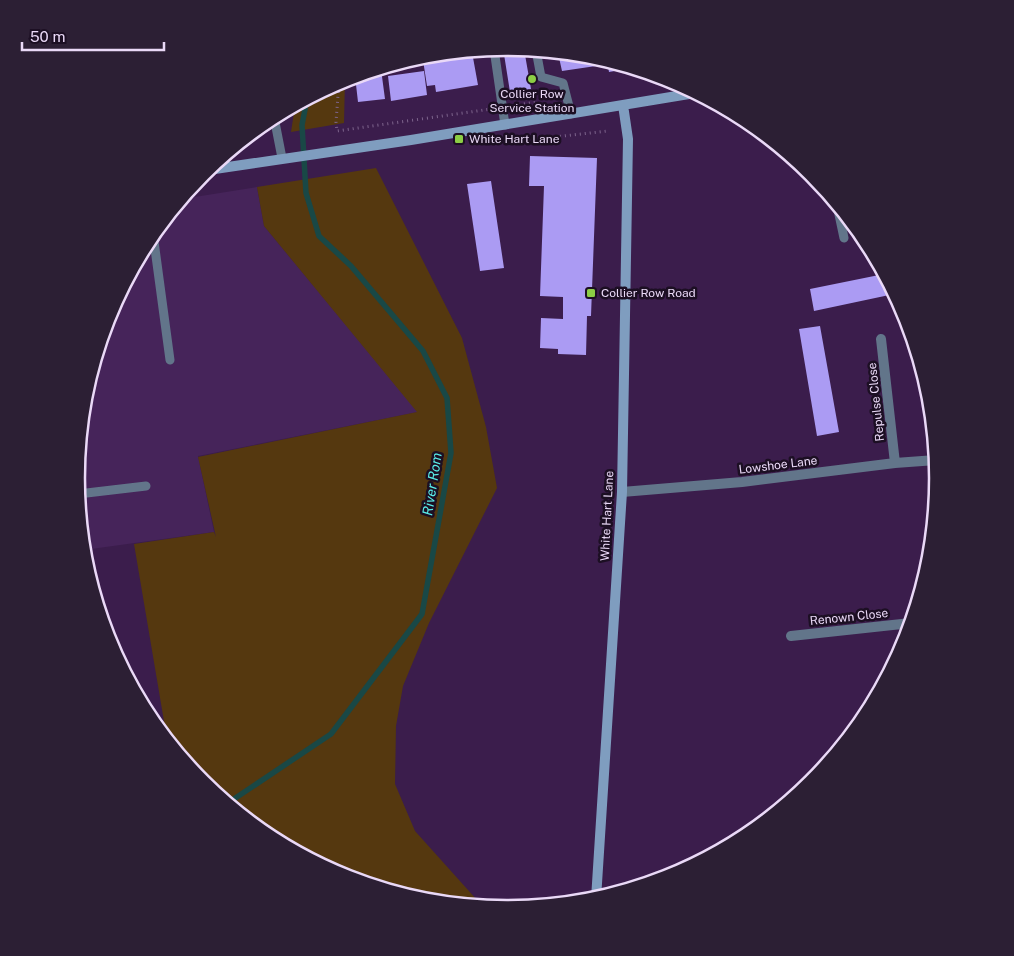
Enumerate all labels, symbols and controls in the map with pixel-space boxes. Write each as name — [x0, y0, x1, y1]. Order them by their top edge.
scale bar — [22, 20, 165, 52]
text: 50 m — [30, 28, 65, 45]
marker: Collier Row Service Station — [526, 73, 538, 85]
place label: Collier Row Service Station — [490, 87, 575, 115]
place label: White Hart Lane — [469, 132, 560, 146]
marker: White Hart Lane — [453, 133, 465, 145]
place label: Collier Row Road — [601, 286, 696, 300]
marker: Collier Row Road — [585, 287, 597, 299]
street label: Repulse Close — [865, 362, 887, 442]
water label: River Rom — [419, 451, 445, 517]
street label: Lowshoe Lane — [738, 453, 818, 477]
street label: White Hart Lane — [598, 470, 616, 562]
street label: Renown Close — [809, 606, 889, 628]

